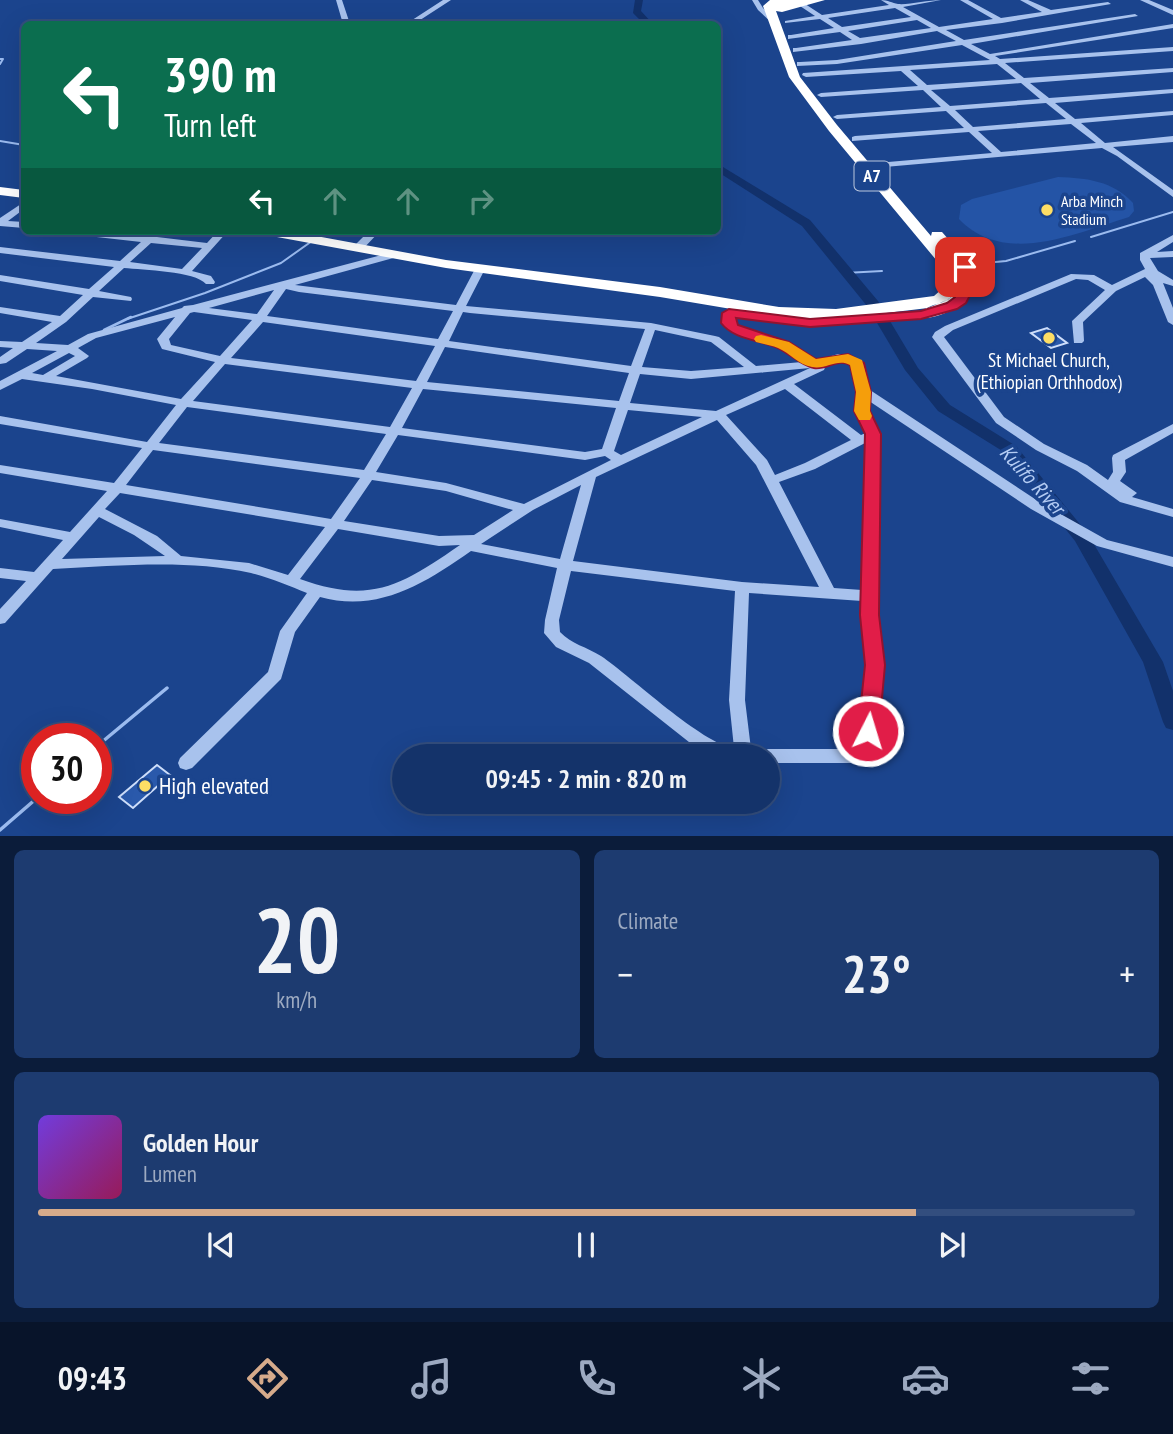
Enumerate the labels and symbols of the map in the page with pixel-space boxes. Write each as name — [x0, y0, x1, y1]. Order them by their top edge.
road number: A7 — [854, 162, 890, 190]
place label: Arba Minch Stadium — [1061, 191, 1123, 229]
marker: Arba Minch Stadium — [1039, 202, 1055, 218]
pin — [935, 237, 995, 297]
marker: St Michael Church, (Ethiopian Orthhodox) — [1041, 330, 1057, 346]
place label: St Michael Church, (Ethiopian Orthhodox) — [976, 348, 1122, 394]
water label: Kulifo River — [994, 439, 1073, 522]
position arrow — [831, 694, 905, 768]
speed limit sign: 30 — [21, 723, 112, 814]
place label: High elevated — [159, 771, 269, 800]
marker: High elevated — [137, 778, 153, 794]

